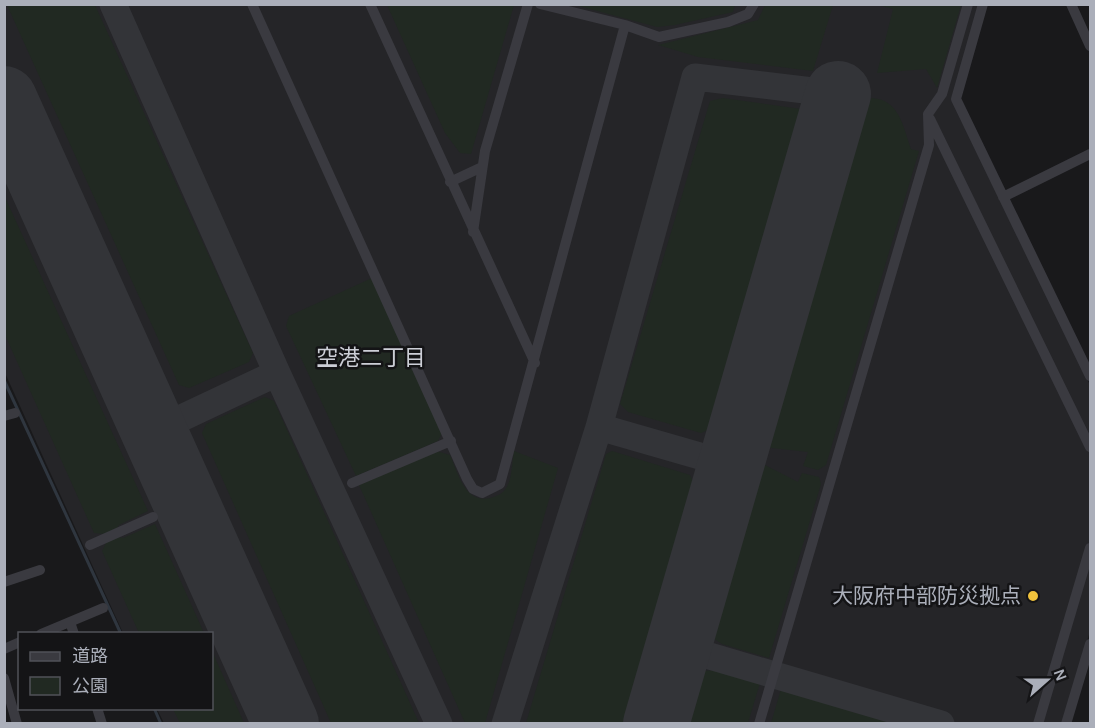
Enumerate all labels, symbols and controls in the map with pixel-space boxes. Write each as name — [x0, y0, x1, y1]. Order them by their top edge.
district label: 空港二丁目 — [316, 345, 426, 371]
place label: 大阪府中部防災拠点 — [832, 584, 1021, 608]
marker: 大阪府中部防災拠点 — [1026, 589, 1040, 603]
legend — [18, 632, 213, 710]
text: 道路 — [72, 645, 108, 667]
north arrow — [1017, 650, 1077, 710]
text: N — [1050, 666, 1071, 684]
text: 公園 — [72, 675, 108, 697]

